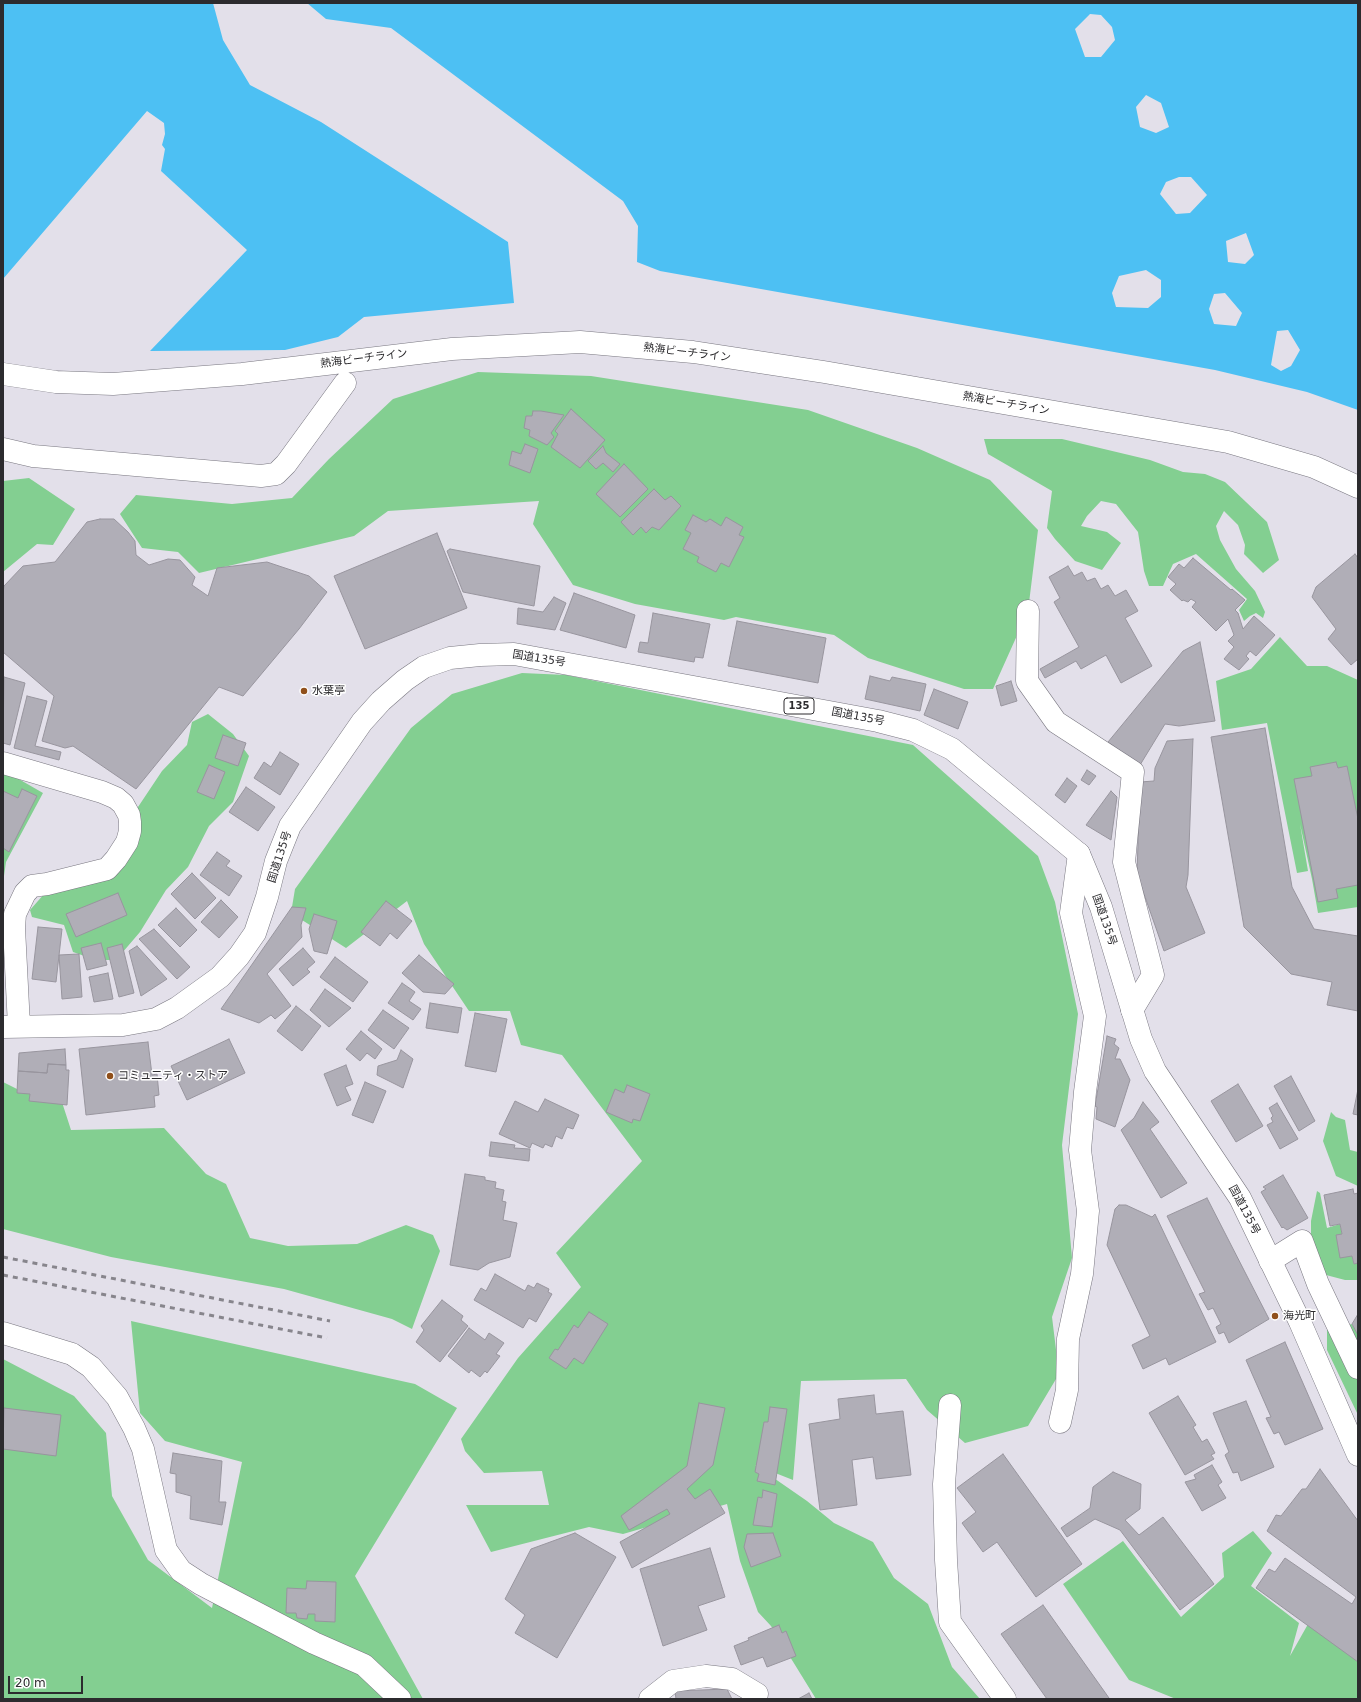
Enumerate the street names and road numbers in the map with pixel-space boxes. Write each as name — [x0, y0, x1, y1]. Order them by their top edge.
street label: 熱海ビーチライン — [643, 341, 731, 365]
street label: 熱海ビーチライン — [320, 347, 408, 371]
street label: 熱海ビーチライン — [962, 390, 1050, 418]
street label: 国道135号 — [511, 648, 567, 670]
road number: 135 — [784, 698, 814, 714]
street label: 国道135号 — [830, 705, 886, 729]
street label: 国道135号 — [265, 829, 295, 885]
street label: 国道135号 — [1089, 892, 1119, 948]
street label: 国道135号 — [1225, 1183, 1263, 1237]

